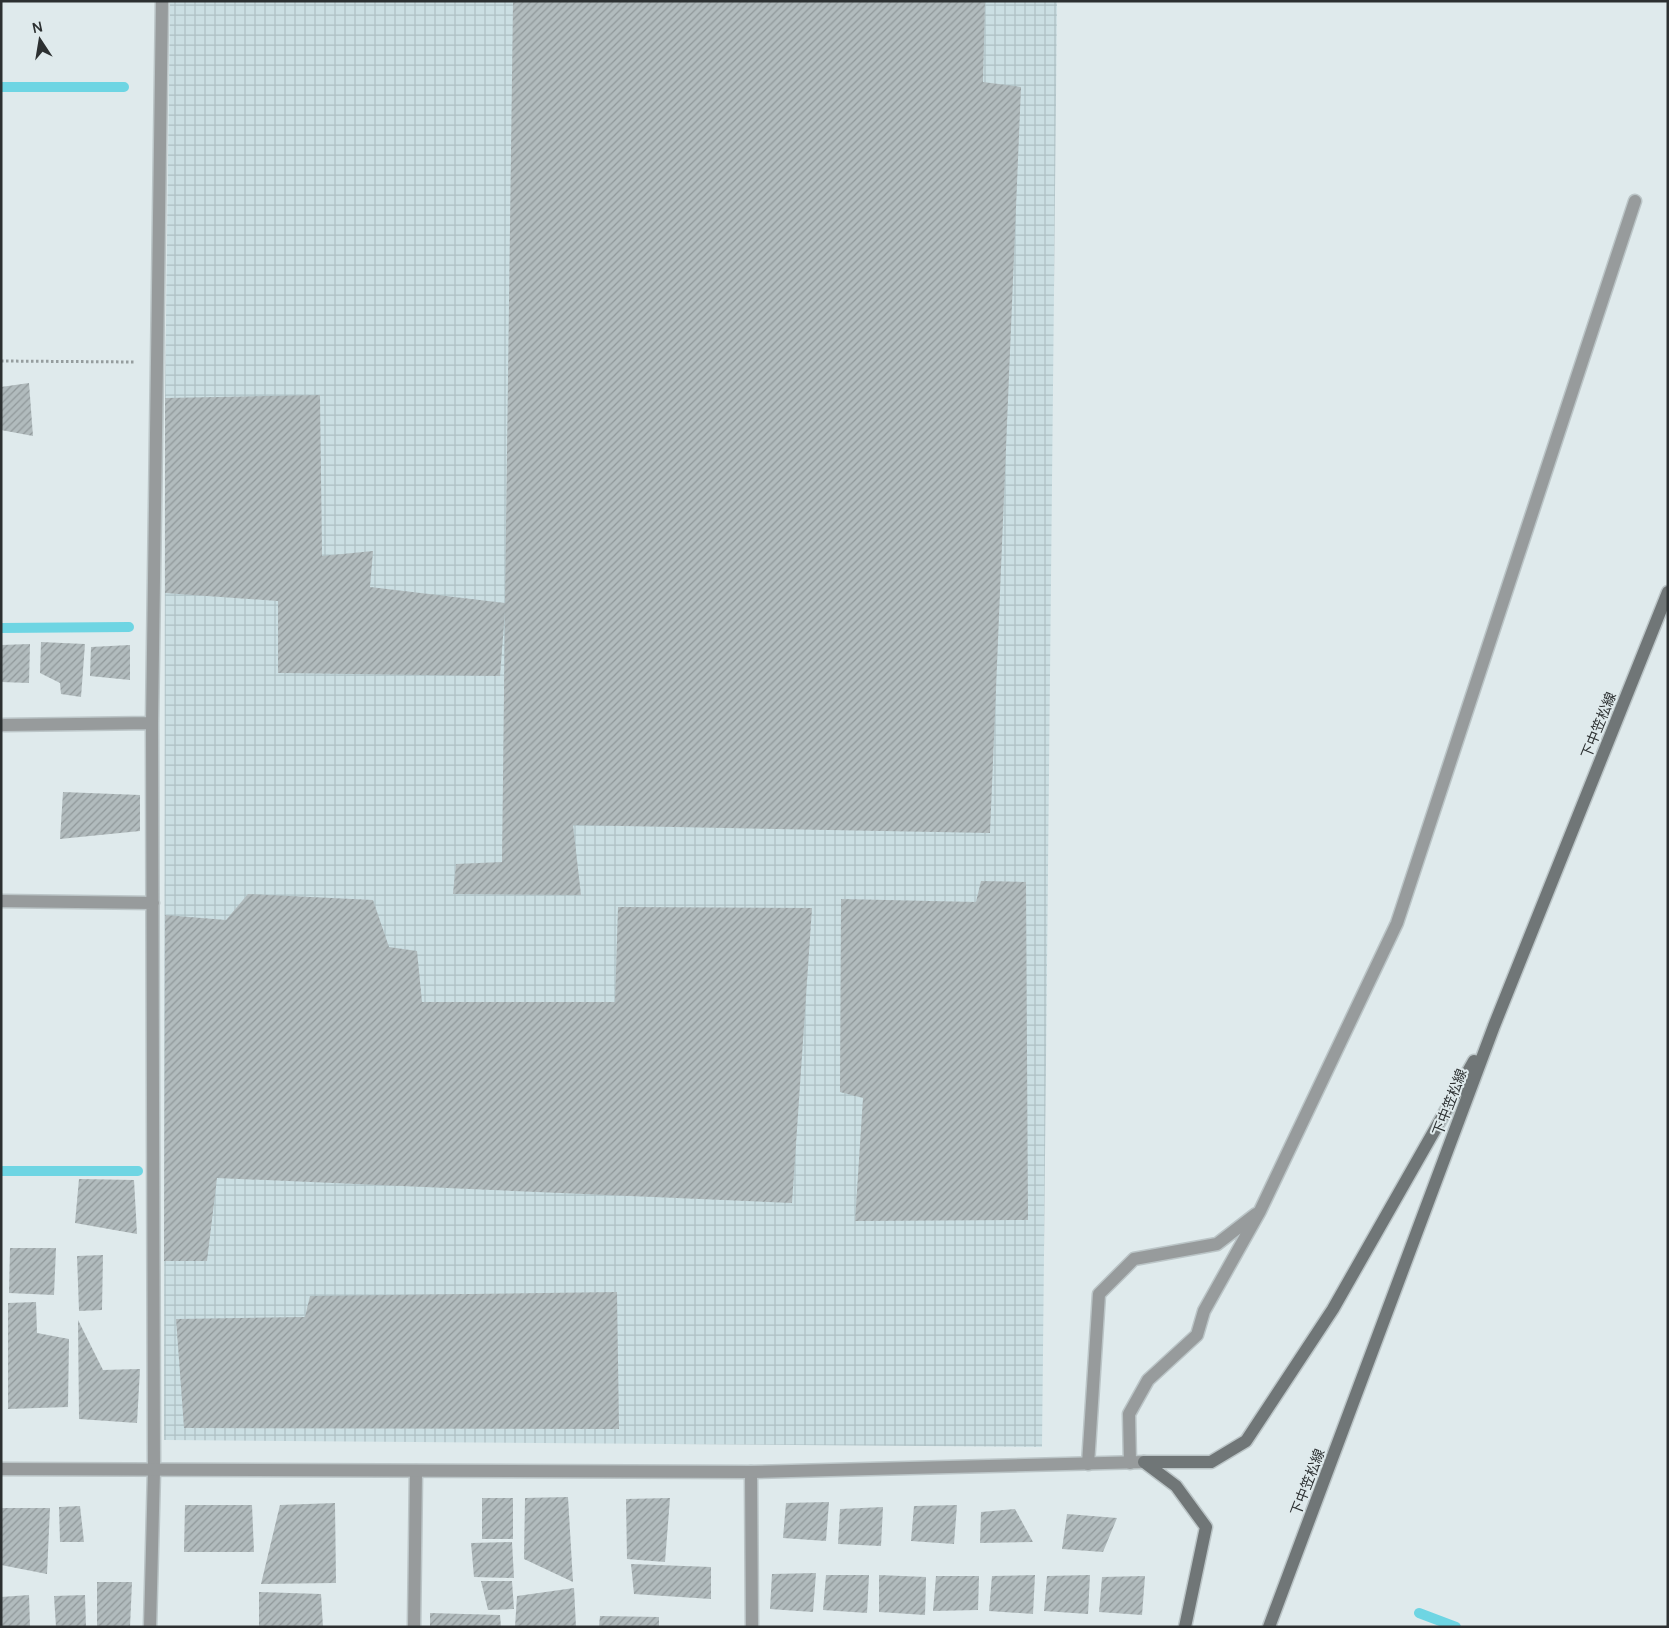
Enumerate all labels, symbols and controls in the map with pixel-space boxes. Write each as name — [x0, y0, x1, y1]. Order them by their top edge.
north arrow — [15, 15, 65, 65]
text: N — [30, 16, 44, 37]
street label: 下中笠松線 — [1576, 689, 1620, 761]
street label: 下中笠松線 — [1428, 1066, 1470, 1138]
street label: 下中笠松線 — [1286, 1446, 1328, 1518]

